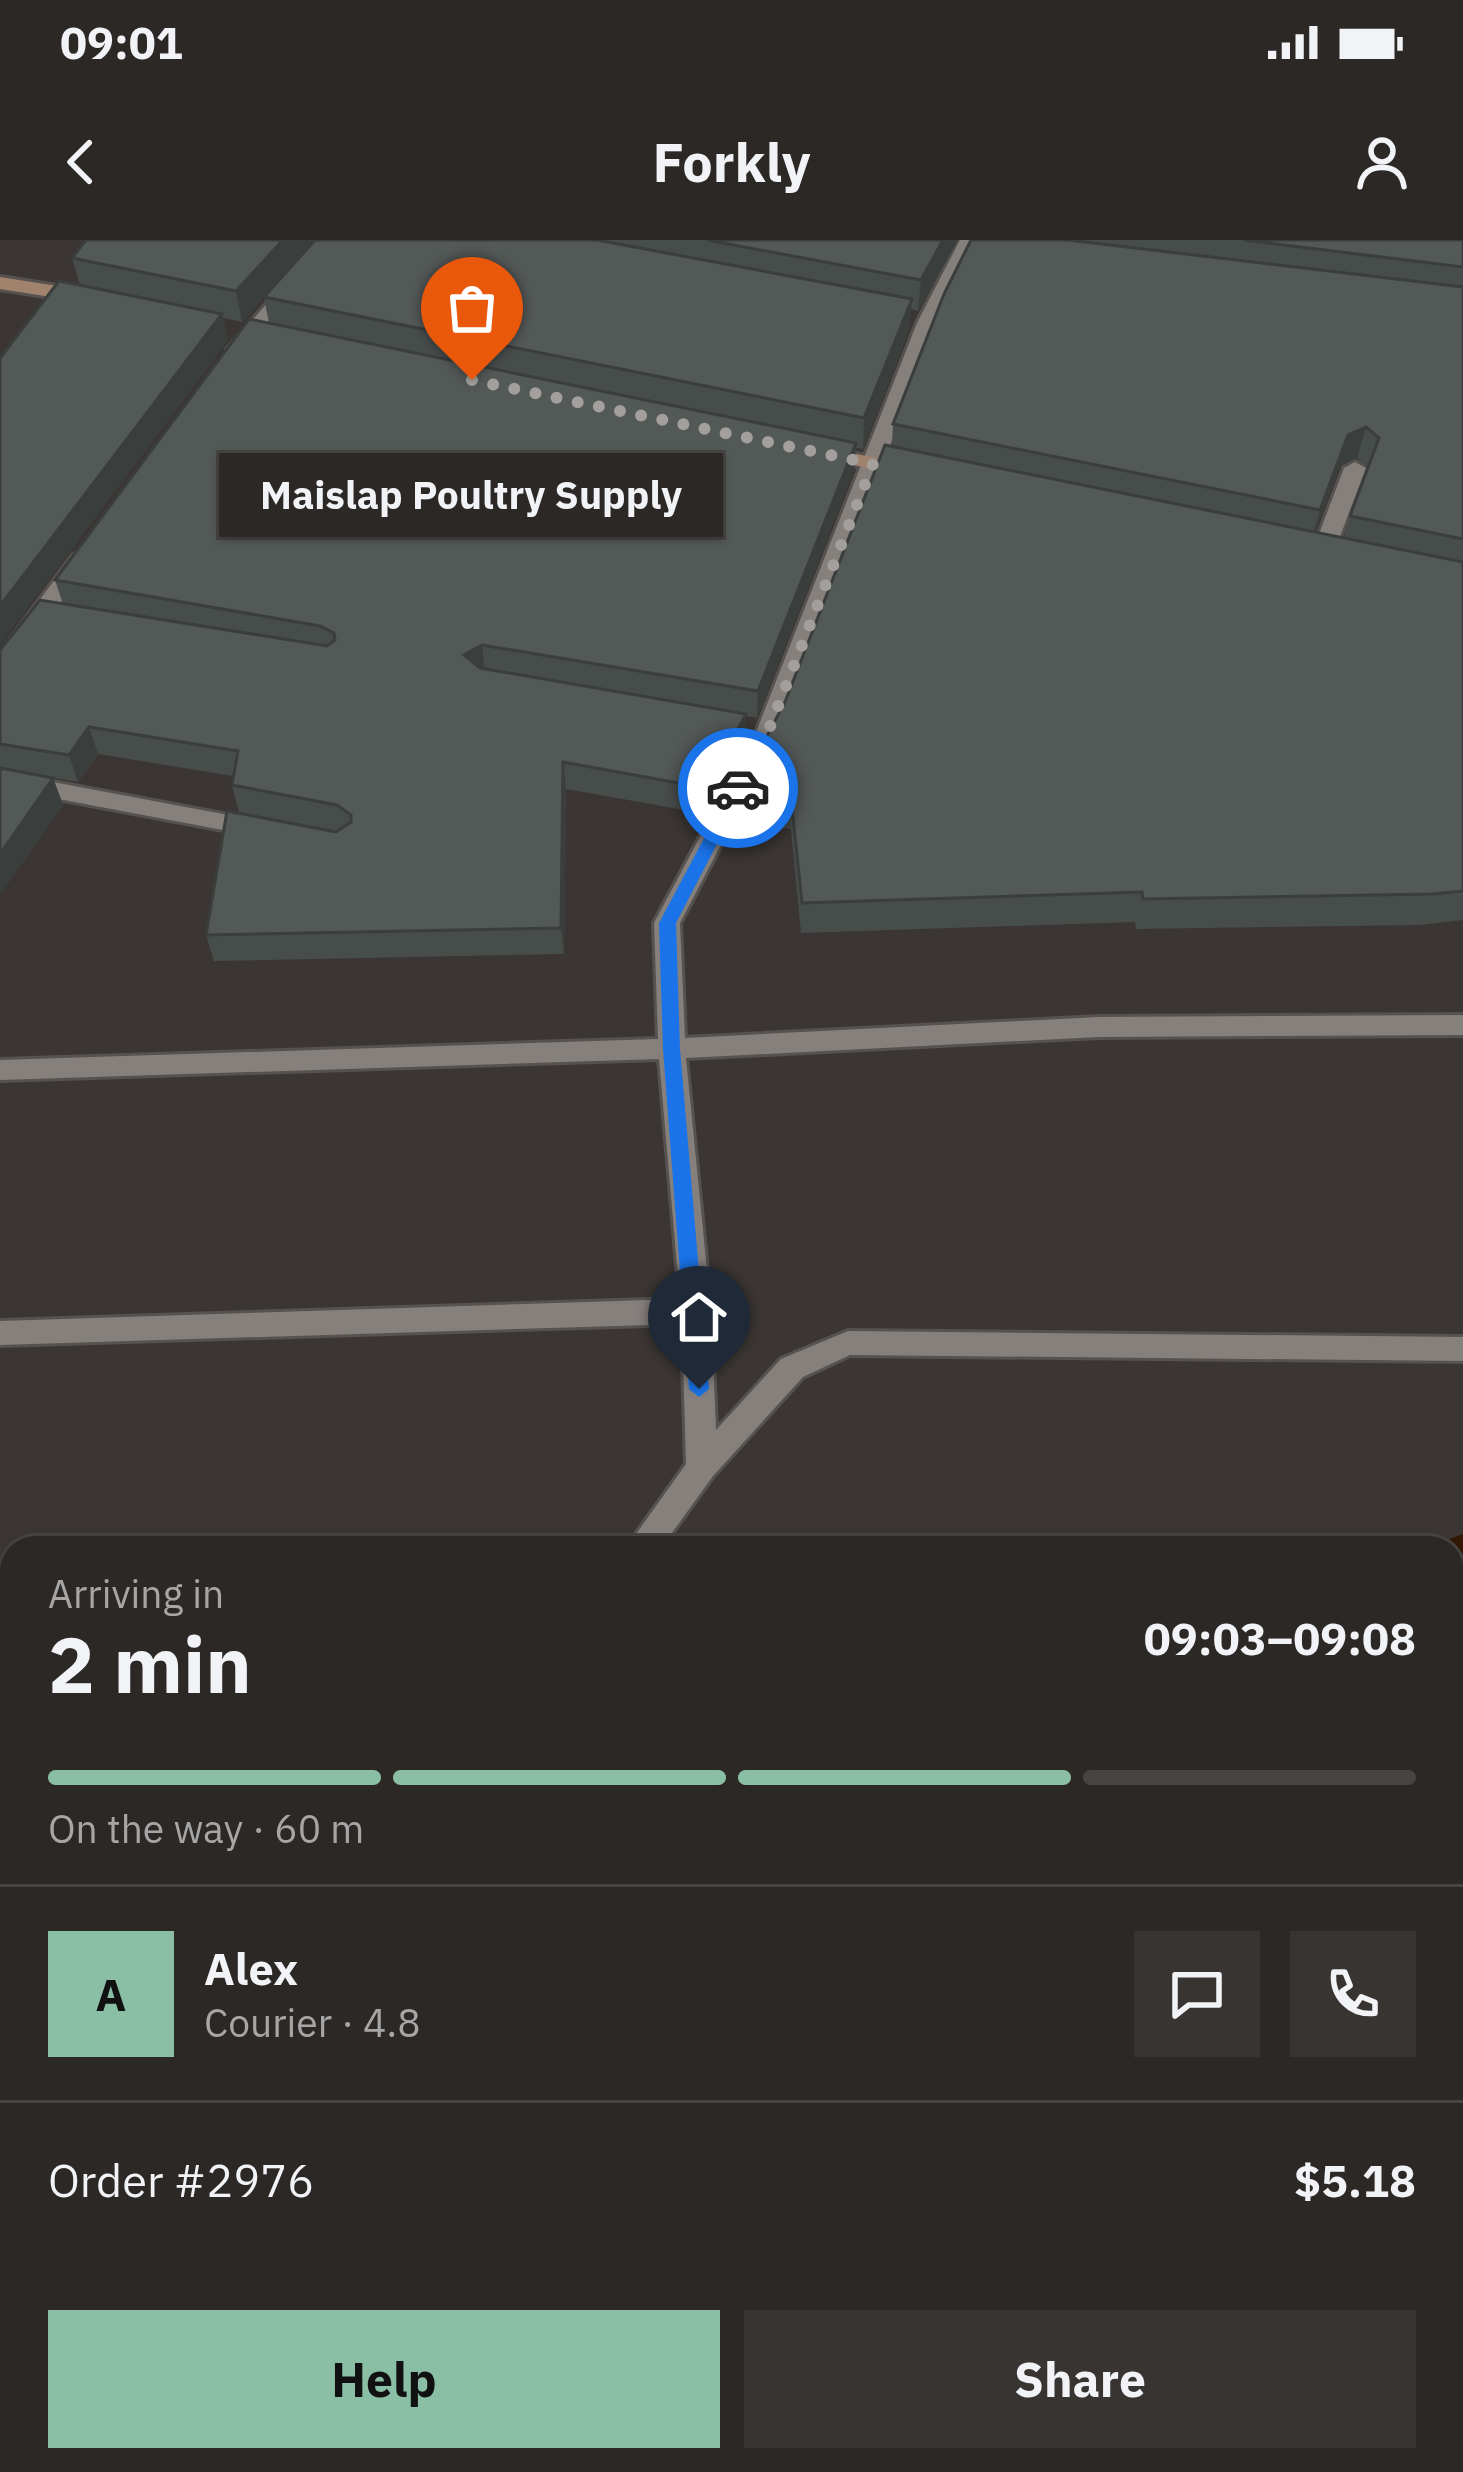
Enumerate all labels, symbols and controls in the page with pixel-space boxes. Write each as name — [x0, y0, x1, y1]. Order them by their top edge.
text: 09:01 — [60, 13, 183, 71]
text: Forkly — [652, 127, 811, 197]
icon: back — [48, 129, 114, 195]
icon: person — [1349, 129, 1415, 195]
pin — [421, 257, 523, 380]
icon: bag — [439, 275, 505, 341]
callout: Maislap Poultry Supply — [220, 452, 724, 536]
text: Maislap Poultry Supply — [260, 469, 682, 520]
courier — [678, 728, 798, 848]
icon: car — [705, 755, 771, 821]
pin — [648, 1266, 750, 1389]
icon: home — [666, 1284, 732, 1350]
text: Arriving in — [48, 1568, 224, 1619]
text: 09:03–09:08 — [1144, 1609, 1416, 1667]
text: 2 min — [48, 1613, 252, 1714]
text: On the way · 60 m — [48, 1803, 364, 1854]
button: chat — [1134, 1931, 1260, 2057]
button: phone — [1290, 1931, 1416, 2057]
text: Alex — [204, 1939, 298, 1997]
text: A — [96, 1965, 126, 2023]
text: Courier · 4.8 — [204, 1997, 421, 2048]
text: Order #2976 — [48, 2151, 314, 2209]
text: $5.18 — [1294, 2151, 1416, 2209]
button: Help — [48, 2310, 720, 2448]
button: Share — [744, 2310, 1416, 2448]

